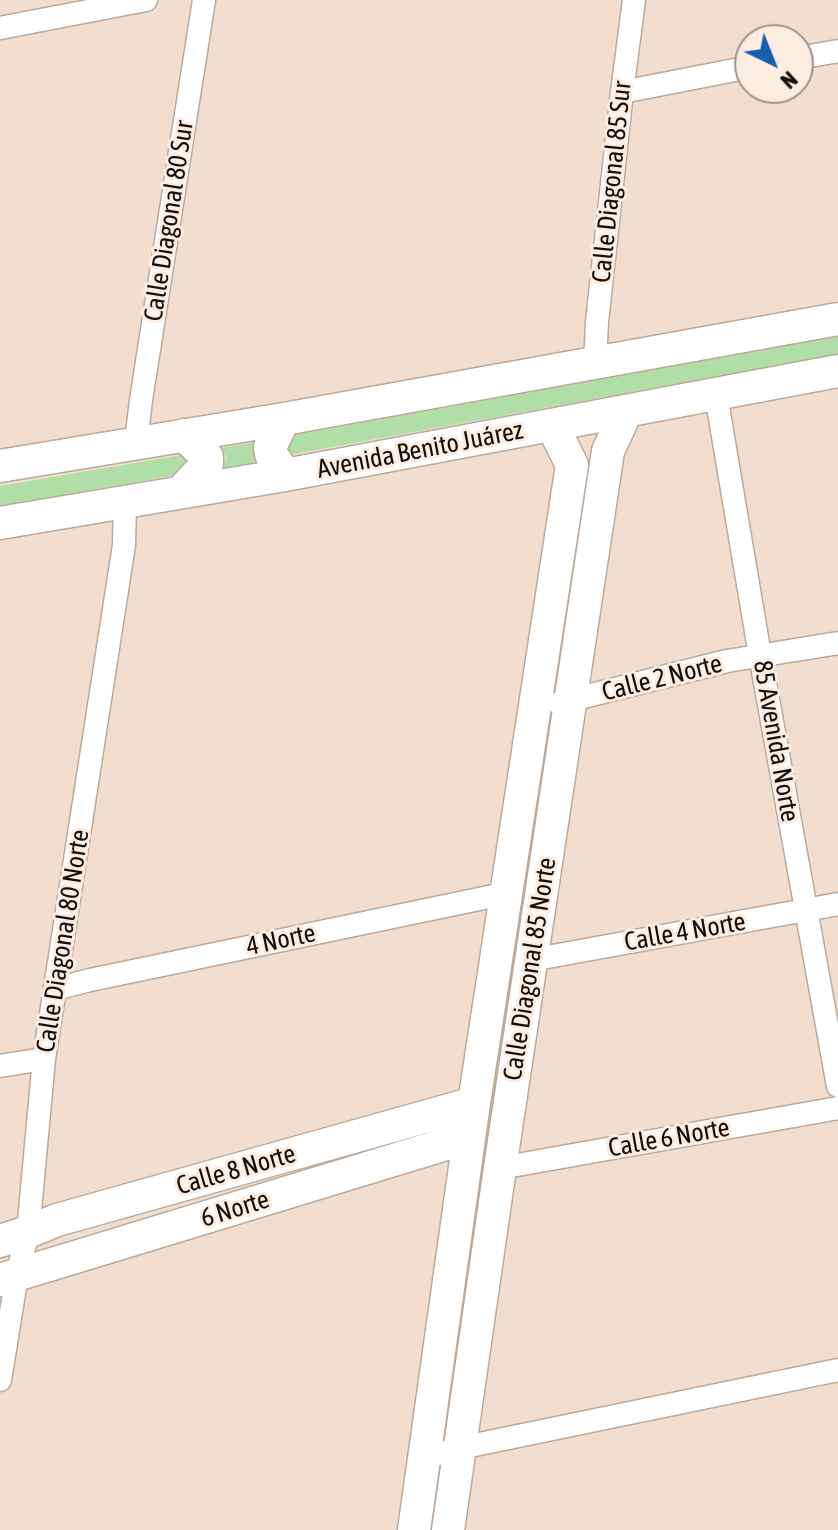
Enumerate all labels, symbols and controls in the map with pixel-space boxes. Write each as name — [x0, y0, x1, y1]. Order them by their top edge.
north arrow — [734, 24, 814, 104]
text: N — [775, 66, 803, 94]
street label: Calle Diagonal 85 Sur — [586, 80, 638, 284]
street label: Calle Diagonal 80 Sur — [138, 119, 200, 323]
street label: Avenida Benito Juárez — [314, 415, 526, 485]
street label: Calle 2 Norte — [599, 648, 725, 708]
street label: 85 Avenida Norte — [746, 658, 806, 824]
street label: Calle Diagonal 80 Norte — [30, 827, 96, 1055]
street label: Calle Diagonal 85 Norte — [497, 855, 563, 1083]
street label: Calle 4 Norte — [622, 906, 748, 958]
street label: 4 Norte — [244, 917, 318, 963]
street label: Calle 6 Norte — [606, 1112, 732, 1164]
street label: Calle 8 Norte — [173, 1138, 299, 1202]
street label: 6 Norte — [197, 1184, 273, 1234]

